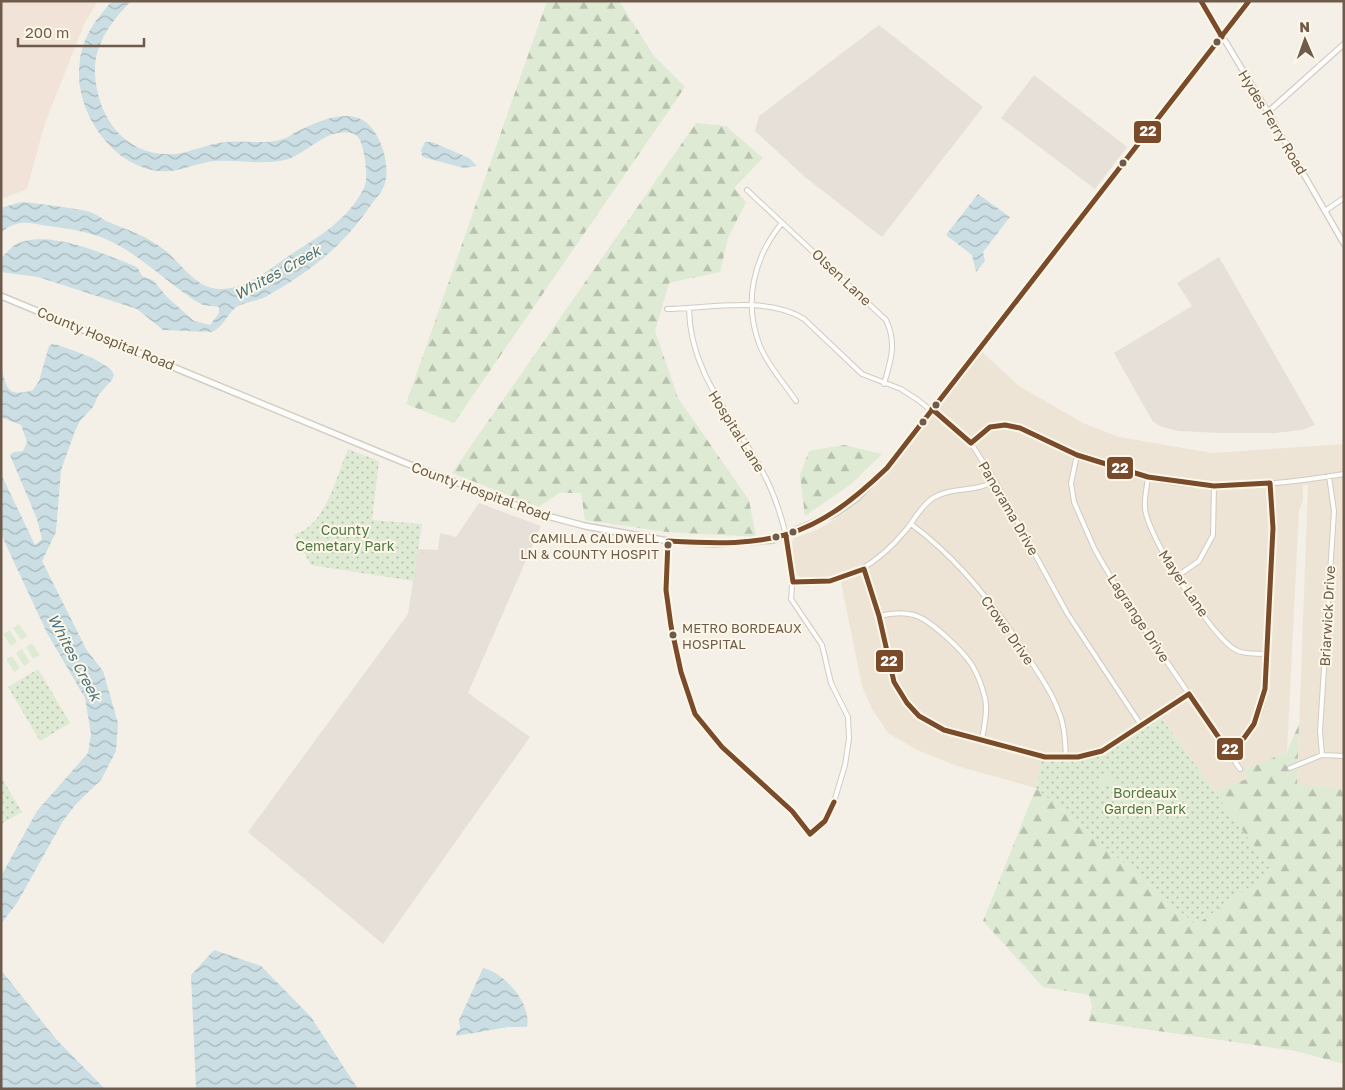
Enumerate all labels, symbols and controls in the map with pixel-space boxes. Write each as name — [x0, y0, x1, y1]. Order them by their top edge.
scale bar — [18, 15, 144, 47]
north arrow — [1280, 15, 1330, 65]
text: N — [1299, 18, 1310, 35]
text: 200 m — [25, 23, 69, 41]
unlabelled marker — [1212, 37, 1222, 47]
street label: Hydes Ferry Road — [1235, 67, 1311, 177]
line badge: 22 — [1133, 120, 1162, 144]
text: 22 — [1139, 122, 1157, 139]
unlabelled marker — [1118, 158, 1128, 168]
water label: Whites Creek — [231, 240, 325, 303]
street label: Olsen Lane — [809, 245, 875, 309]
street label: County Hospital Road — [35, 303, 177, 373]
street label: Hospital Lane — [705, 387, 769, 475]
unlabelled marker — [931, 400, 941, 410]
unlabelled marker — [918, 417, 928, 427]
line badge: 22 — [1106, 456, 1134, 480]
street label: County Hospital Road — [409, 458, 553, 524]
street label: Panorama Drive — [975, 458, 1043, 558]
text: 22 — [1111, 459, 1129, 476]
park label: County Cemetary Park — [295, 521, 395, 554]
unlabelled marker — [788, 527, 798, 537]
place label: CAMILLA CALDWELL LN & COUNTY HOSPIT — [520, 530, 660, 562]
unlabelled marker — [771, 532, 781, 542]
marker: CAMILLA CALDWELL LN & COUNTY HOSPIT — [663, 540, 673, 550]
street label: Mayer Lane — [1155, 546, 1213, 620]
street label: Briarwick Drive — [1316, 565, 1338, 667]
street label: Lagrange Drive — [1104, 571, 1174, 665]
street label: Crowe Drive — [978, 592, 1038, 668]
water label: Whites Creek — [45, 610, 106, 705]
place label: METRO BORDEAUX HOSPITAL — [682, 620, 802, 652]
marker: METRO BORDEAUX HOSPITAL — [668, 630, 678, 640]
line badge: 22 — [875, 649, 904, 673]
text: 22 — [880, 652, 898, 669]
line badge: 22 — [1216, 737, 1244, 761]
text: 22 — [1221, 740, 1239, 757]
park label: Bordeaux Garden Park — [1104, 784, 1186, 817]

